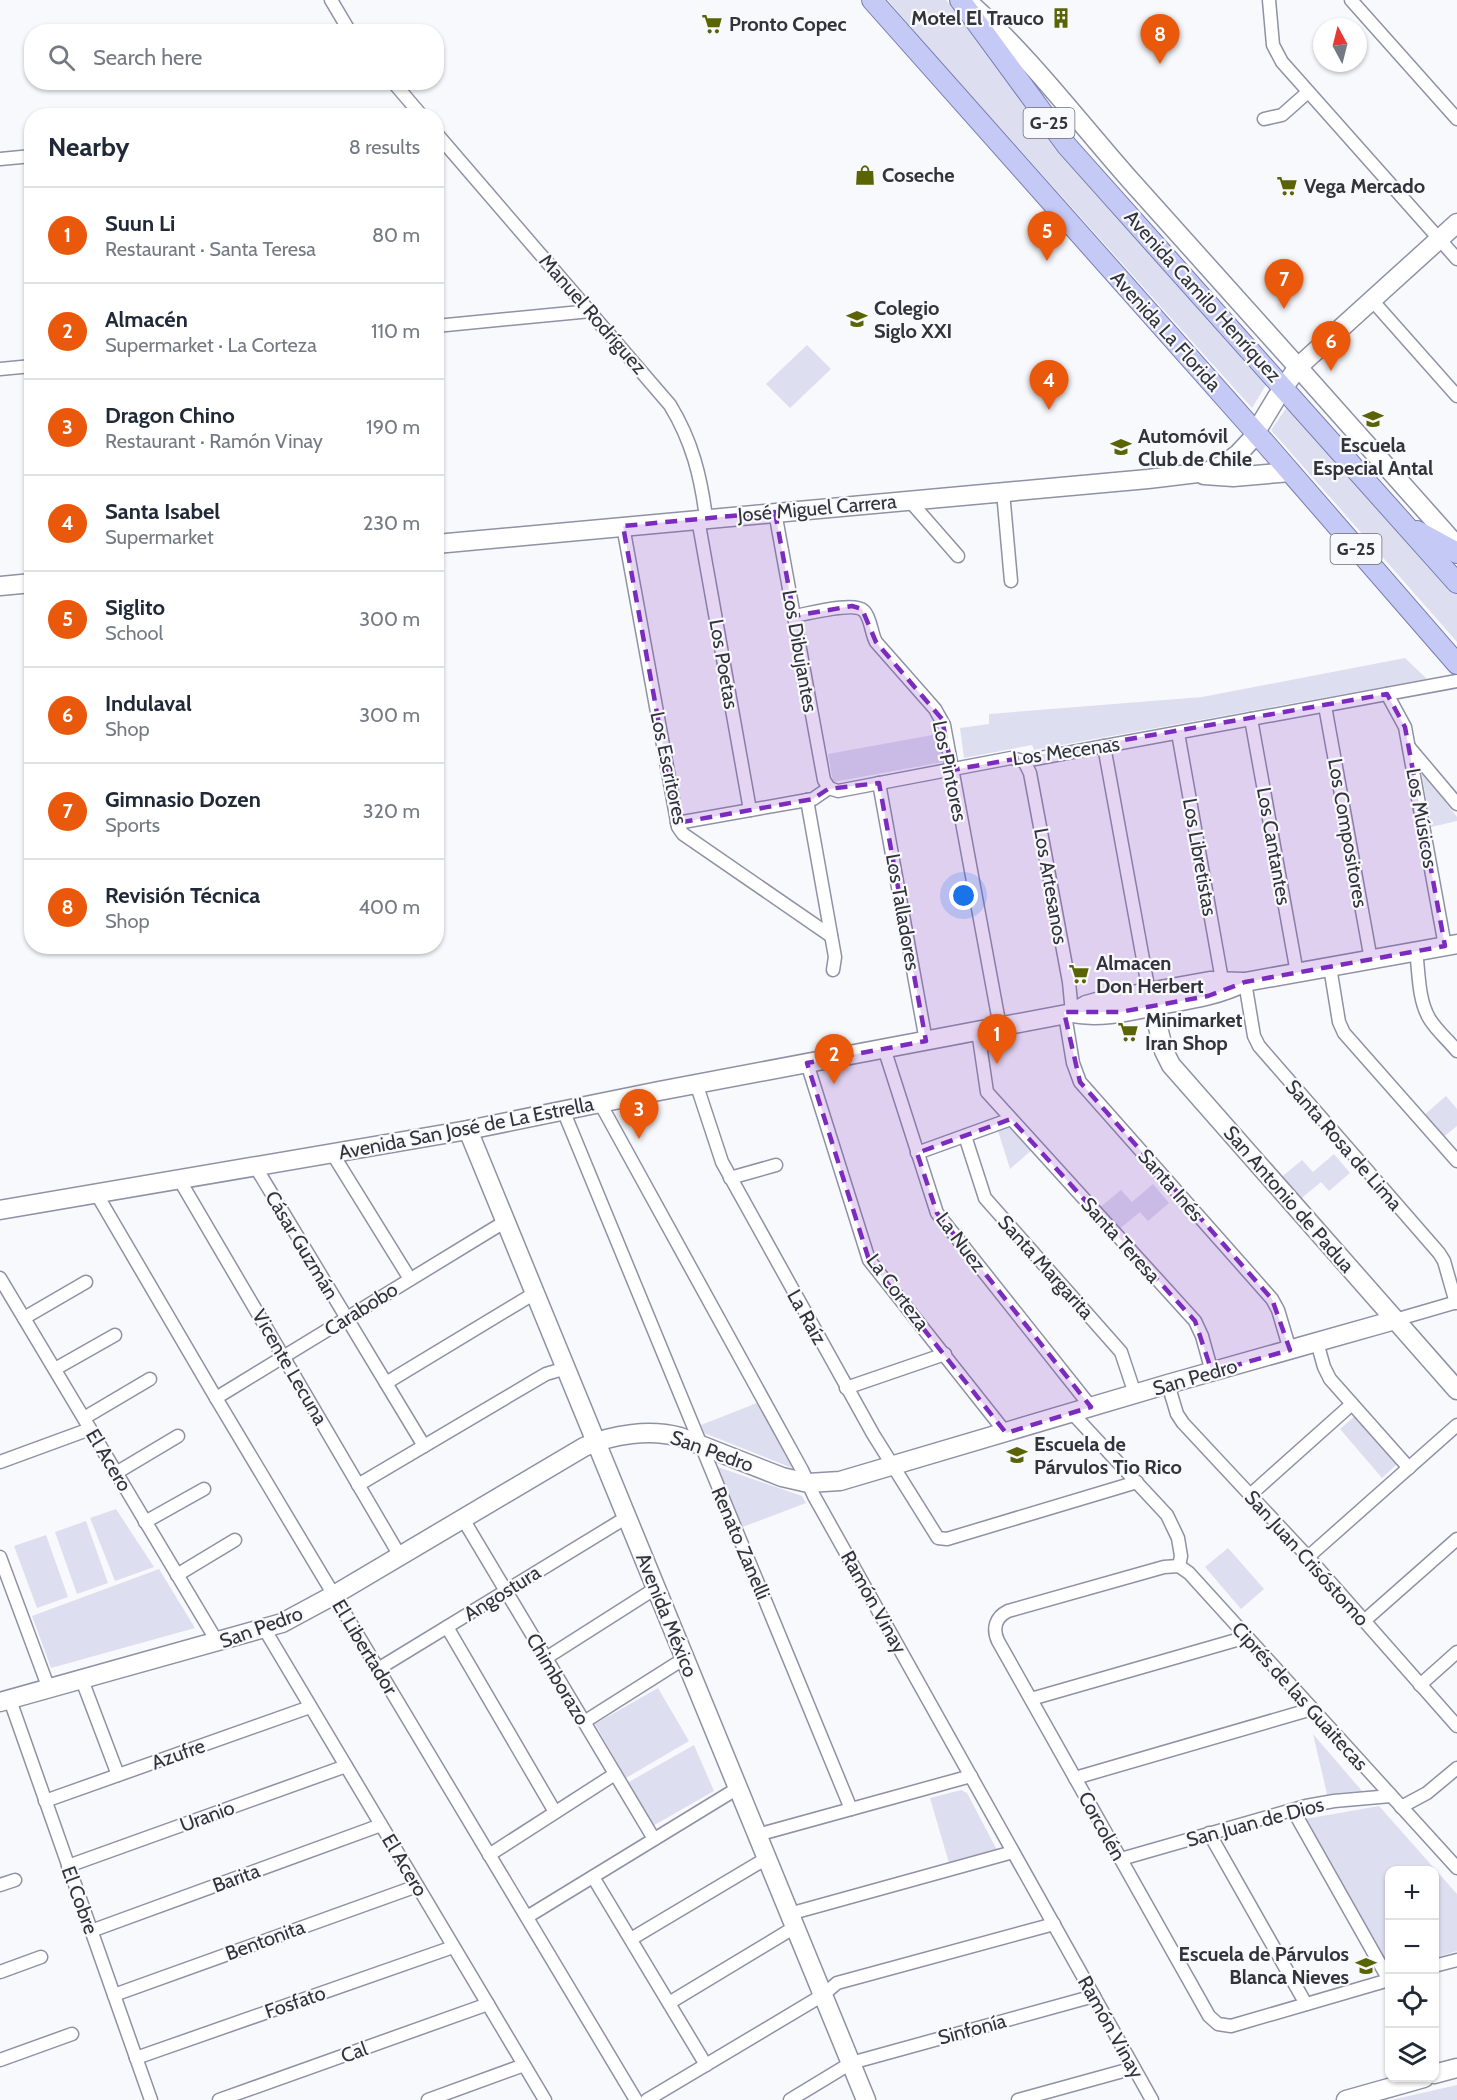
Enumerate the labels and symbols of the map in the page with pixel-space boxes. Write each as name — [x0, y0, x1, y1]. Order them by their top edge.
place label: Motel El Trauco — [911, 6, 1044, 30]
building icon: Motel El Trauco — [1049, 6, 1073, 30]
supermarket icon: Pronto Copec — [700, 12, 724, 36]
place label: Pronto Copec — [729, 12, 847, 36]
pin: 8 — [1140, 14, 1180, 64]
north arrow — [1313, 18, 1367, 72]
road number: G-25 — [1024, 108, 1074, 138]
shop icon: Coseche — [853, 163, 877, 187]
place label: Coseche — [882, 163, 955, 187]
supermarket icon: Vega Mercado — [1275, 174, 1299, 198]
place label: Vega Mercado — [1304, 174, 1425, 198]
street label: Avenida Camilo Henríquez — [1119, 205, 1287, 387]
pin: 5 — [1028, 212, 1066, 261]
street label: Manuel Rodríguez — [534, 249, 652, 379]
pin: 7 — [1264, 260, 1304, 309]
street label: Avenida La Florida — [1106, 266, 1227, 396]
place label: Colegio Siglo XXI — [874, 296, 952, 343]
school or university icon: Colegio Siglo XXI — [845, 307, 869, 331]
pin: 6 — [1312, 322, 1350, 371]
pin: 4 — [1030, 360, 1068, 410]
school or university icon: Escuela Especial Antal — [1361, 407, 1385, 431]
place label: Automóvil Club de Chile — [1138, 424, 1252, 471]
place label: Escuela Especial Antal — [1313, 433, 1433, 480]
school or university icon: Automóvil Club de Chile — [1109, 435, 1133, 459]
street label: José Miguel Carrera — [736, 489, 898, 527]
road number: G-25 — [1330, 534, 1382, 564]
street label: Los Dibujantes — [777, 588, 823, 714]
street label: Los Poetas — [704, 617, 744, 711]
street label: Los Escritores — [645, 709, 693, 827]
street label: Los Pintores — [928, 718, 972, 824]
street label: Los Mecenas — [1011, 732, 1121, 770]
street label: Los Compositores — [1323, 757, 1373, 909]
street label: Los Músicos — [1401, 766, 1443, 870]
street label: Los Cantantes — [1252, 785, 1296, 907]
street label: Los Libretistas — [1178, 796, 1222, 918]
street label: Los Artesanos — [1029, 826, 1073, 946]
street label: Los Talladores — [881, 852, 925, 972]
your location — [949, 881, 978, 910]
place label: Almacen Don Herbert — [1096, 951, 1204, 998]
supermarket icon: Almacen Don Herbert — [1067, 962, 1091, 986]
place label: Minimarket Iran Shop — [1145, 1008, 1243, 1055]
pin: 1 — [978, 1014, 1016, 1064]
supermarket icon: Minimarket Iran Shop — [1116, 1020, 1140, 1044]
pin: 2 — [814, 1034, 854, 1084]
street label: Santa Rosa de Lima — [1281, 1075, 1408, 1216]
pin: 3 — [620, 1090, 658, 1139]
street label: Avenida San José de La Estrella — [336, 1091, 596, 1165]
street label: San Antonio de Padua — [1219, 1121, 1360, 1278]
street label: Santa Inés — [1133, 1144, 1209, 1226]
street label: Cásar Guzmán — [260, 1186, 344, 1304]
street label: Santa Teresa — [1076, 1192, 1166, 1288]
street label: La Nuez — [931, 1208, 991, 1276]
street label: Santa Margarita — [993, 1210, 1099, 1324]
street label: La Corteza — [862, 1249, 935, 1335]
street label: Carabobo — [320, 1277, 402, 1341]
street label: La Raíz — [782, 1285, 832, 1349]
street label: Vicente Lecuna — [247, 1305, 333, 1429]
street label: San Pedro — [1150, 1354, 1240, 1400]
street label: El Acero — [81, 1424, 137, 1496]
street label: San Pedro — [667, 1425, 757, 1477]
place label: Escuela de Párvulos Tio Rico — [1034, 1432, 1182, 1479]
school or university icon: Escuela de Párvulos Tio Rico — [1005, 1443, 1029, 1467]
street label: Renato Zanelli — [706, 1483, 776, 1603]
street label: San Juan Crisóstomo — [1240, 1485, 1374, 1631]
street label: Ramón Vinay — [836, 1547, 912, 1657]
street label: Avenida México — [631, 1549, 703, 1681]
street label: Angostura — [459, 1560, 545, 1626]
street label: El Libertador — [327, 1595, 403, 1700]
street label: San Pedro — [216, 1601, 306, 1653]
street label: Ciprés de las Guaitecas — [1227, 1617, 1373, 1775]
street label: Chimborazo — [521, 1629, 595, 1729]
street label: Azufre — [148, 1733, 208, 1775]
street label: Corcolén — [1073, 1787, 1131, 1865]
street label: San Juan de Dios — [1184, 1792, 1326, 1852]
street label: Uranio — [176, 1795, 238, 1837]
street label: El Acero — [377, 1829, 433, 1901]
street label: Barita — [209, 1858, 263, 1898]
street label: El Cobre — [57, 1863, 103, 1937]
street label: Bentonita — [222, 1914, 308, 1965]
place label: Escuela de Párvulos Blanca Nieves — [1179, 1942, 1349, 1989]
school or university icon: Escuela de Párvulos Blanca Nieves — [1354, 1954, 1378, 1978]
street label: Ramón Vinay — [1073, 1972, 1149, 2082]
street label: Fosfato — [262, 1980, 328, 2024]
street label: Sinfonía — [935, 2008, 1009, 2050]
street label: Cal — [337, 2036, 371, 2068]

